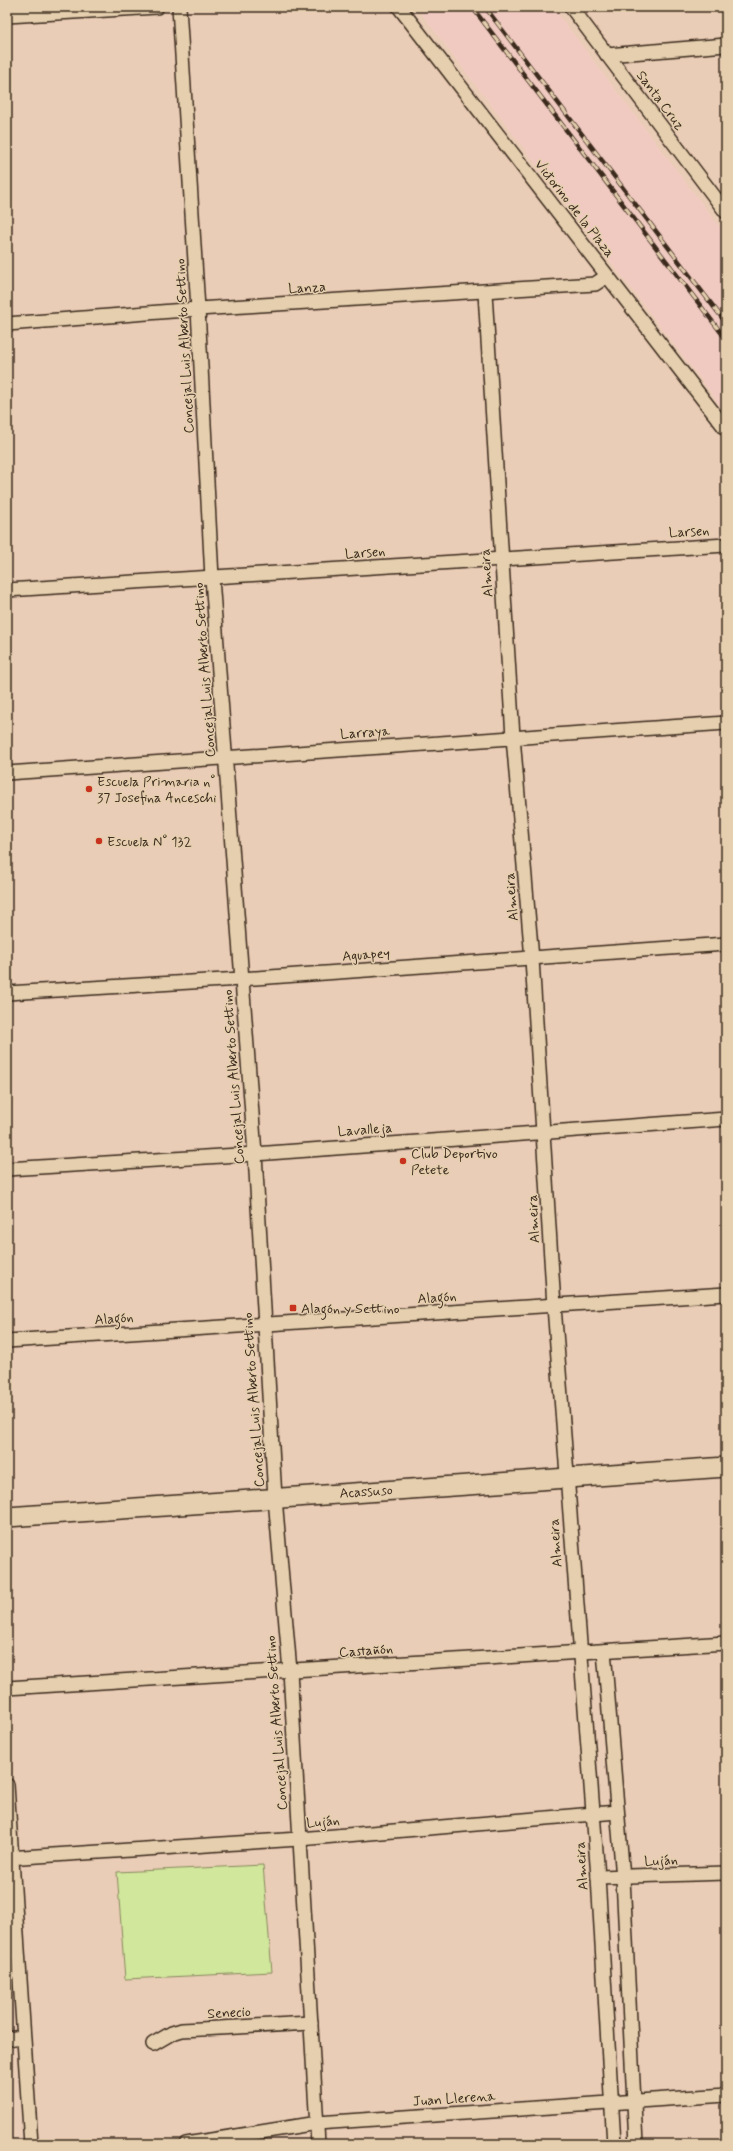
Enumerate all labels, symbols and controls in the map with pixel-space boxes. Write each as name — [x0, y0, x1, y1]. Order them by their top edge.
street label: Santa Cruz — [632, 67, 688, 134]
street label: Victorino de la Plaza — [530, 156, 618, 261]
street label: Concejal Luis Alberto Settino — [171, 258, 199, 434]
street label: Lanza — [288, 278, 326, 298]
street label: Larsen — [668, 522, 710, 542]
street label: Larsen — [344, 543, 386, 563]
street label: Almeira — [476, 548, 498, 598]
street label: Concejal Luis Alberto Settino — [190, 582, 220, 758]
street label: Larraya — [340, 722, 391, 744]
place label: Escuela Primaria n° 37 Josefina Anceschi — [97, 773, 216, 807]
marker: Escuela Primaria n° 37 Josefina Anceschi — [84, 784, 94, 794]
place label: Escuela N° 132 — [107, 833, 192, 851]
marker: Escuela N° 132 — [94, 836, 104, 846]
street label: Almeira — [501, 872, 523, 922]
street label: Aguapey — [342, 944, 391, 966]
street label: Concejal Luis Alberto Settino — [219, 989, 249, 1165]
street label: Lavalleja — [337, 1119, 393, 1141]
place label: Club Deportivo Petete — [411, 1145, 498, 1179]
marker: Club Deportivo Petete — [398, 1156, 408, 1166]
street label: Almeira — [524, 1194, 544, 1244]
street label: Alagón — [417, 1288, 457, 1310]
place label: Alagón y Settino — [301, 1300, 400, 1320]
marker: Alagón y Settino — [288, 1303, 298, 1313]
street label: Alagón — [94, 1309, 134, 1331]
street label: Concejal Luis Alberto Settino — [239, 1312, 269, 1488]
street label: Acassuso — [339, 1481, 393, 1503]
street label: Almeira — [545, 1518, 567, 1568]
street label: Concejal Luis Alberto Settino — [262, 1635, 292, 1811]
street label: Castañón — [338, 1640, 394, 1662]
street label: Luján — [306, 1812, 341, 1832]
street label: Almeira — [571, 1841, 593, 1891]
street label: Luján — [644, 1851, 678, 1871]
street label: Senecio — [207, 2003, 251, 2023]
street label: Juan Llerena — [412, 2087, 497, 2111]

